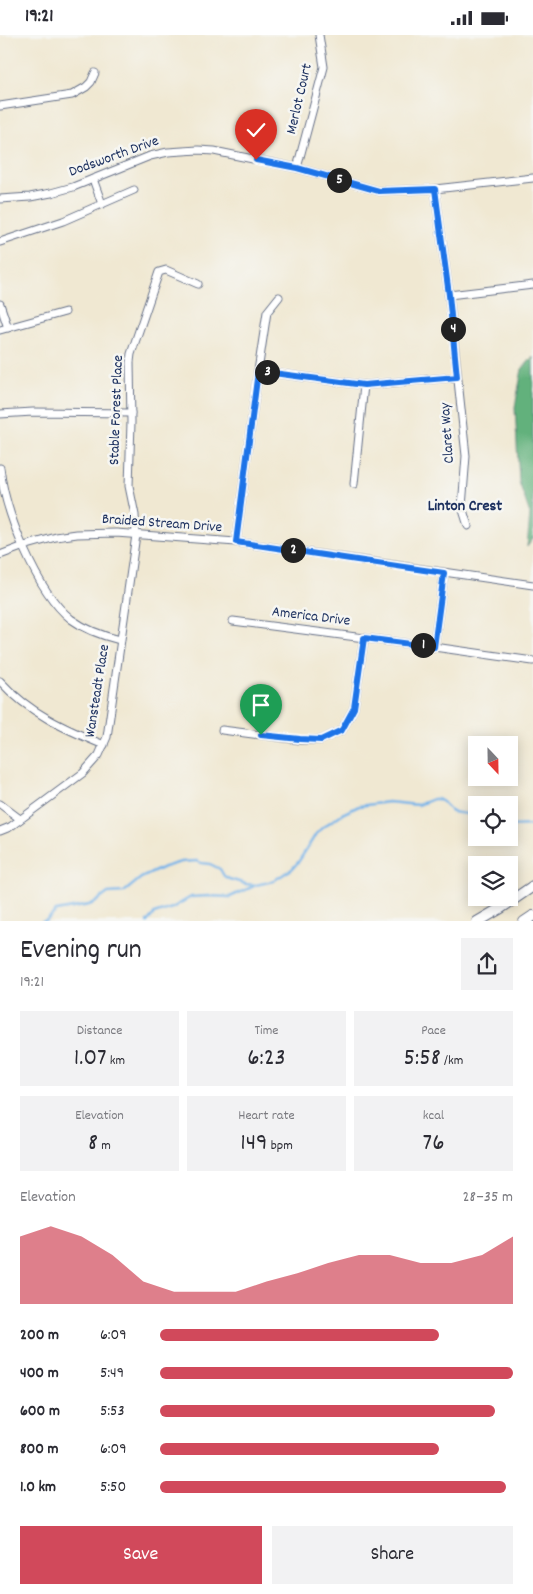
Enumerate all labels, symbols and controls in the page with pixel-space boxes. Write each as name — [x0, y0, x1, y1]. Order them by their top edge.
text: 19:21 — [25, 4, 53, 31]
street label: Merlot Court — [281, 61, 319, 136]
pin — [235, 109, 277, 160]
icon: check — [242, 116, 270, 144]
street label: Dodsworth Drive — [66, 130, 162, 183]
pin: 5 — [326, 167, 352, 193]
text: 5 — [336, 170, 343, 190]
pin: 4 — [440, 317, 466, 341]
text: 4 — [451, 319, 456, 339]
street label: Stable Forest Place — [104, 354, 130, 465]
pin: 3 — [254, 359, 280, 385]
text: 3 — [264, 362, 271, 382]
street label: Claret Way — [435, 401, 461, 464]
district label: Linton Crest — [428, 495, 502, 518]
street label: Braided Stream Drive — [101, 509, 223, 539]
pin: 2 — [280, 537, 306, 563]
text: 2 — [290, 540, 297, 560]
street label: America Drive — [271, 601, 352, 633]
pin: 1 — [410, 633, 436, 657]
text: 1 — [422, 635, 425, 655]
street label: Wansteadt Place — [80, 642, 116, 739]
pin — [240, 684, 282, 735]
icon: arrive — [247, 691, 275, 719]
north arrow — [468, 736, 518, 786]
map controls — [468, 736, 518, 906]
button: locate — [468, 796, 518, 846]
button: layers — [468, 856, 518, 906]
text: Evening run — [20, 932, 142, 972]
button: share — [461, 938, 513, 990]
text: 19:21 — [20, 971, 44, 994]
text: Distance — [77, 1021, 122, 1041]
text: Time — [255, 1021, 278, 1041]
text: Pace — [421, 1021, 446, 1041]
text: 1.07 — [74, 1041, 107, 1077]
text: 6:23 — [247, 1041, 286, 1077]
text: 5:58 — [404, 1041, 441, 1077]
text: km — [107, 1051, 125, 1071]
text: /km — [441, 1051, 463, 1071]
text: Elevation — [75, 1106, 124, 1126]
text: Heart rate — [238, 1106, 295, 1126]
text: kcal — [423, 1106, 444, 1126]
text: 8 — [88, 1126, 98, 1162]
text: 149 — [240, 1126, 267, 1162]
text: 76 — [423, 1126, 444, 1162]
text: m — [98, 1136, 111, 1156]
text: bpm — [267, 1136, 293, 1156]
text: Elevation — [20, 1186, 76, 1209]
text: 28–35 m — [462, 1186, 513, 1209]
text: 200 m — [20, 1324, 59, 1347]
text: 6:09 — [100, 1324, 127, 1347]
text: 400 m — [20, 1362, 59, 1385]
text: 5:49 — [100, 1362, 124, 1385]
text: 600 m — [20, 1400, 60, 1423]
text: 5:53 — [100, 1400, 125, 1423]
text: 800 m — [20, 1438, 59, 1461]
text: 6:09 — [100, 1438, 127, 1461]
text: 1.0 km — [20, 1476, 56, 1499]
text: 5:50 — [100, 1476, 126, 1499]
button: Save — [20, 1526, 262, 1584]
button: Share — [272, 1526, 513, 1584]

